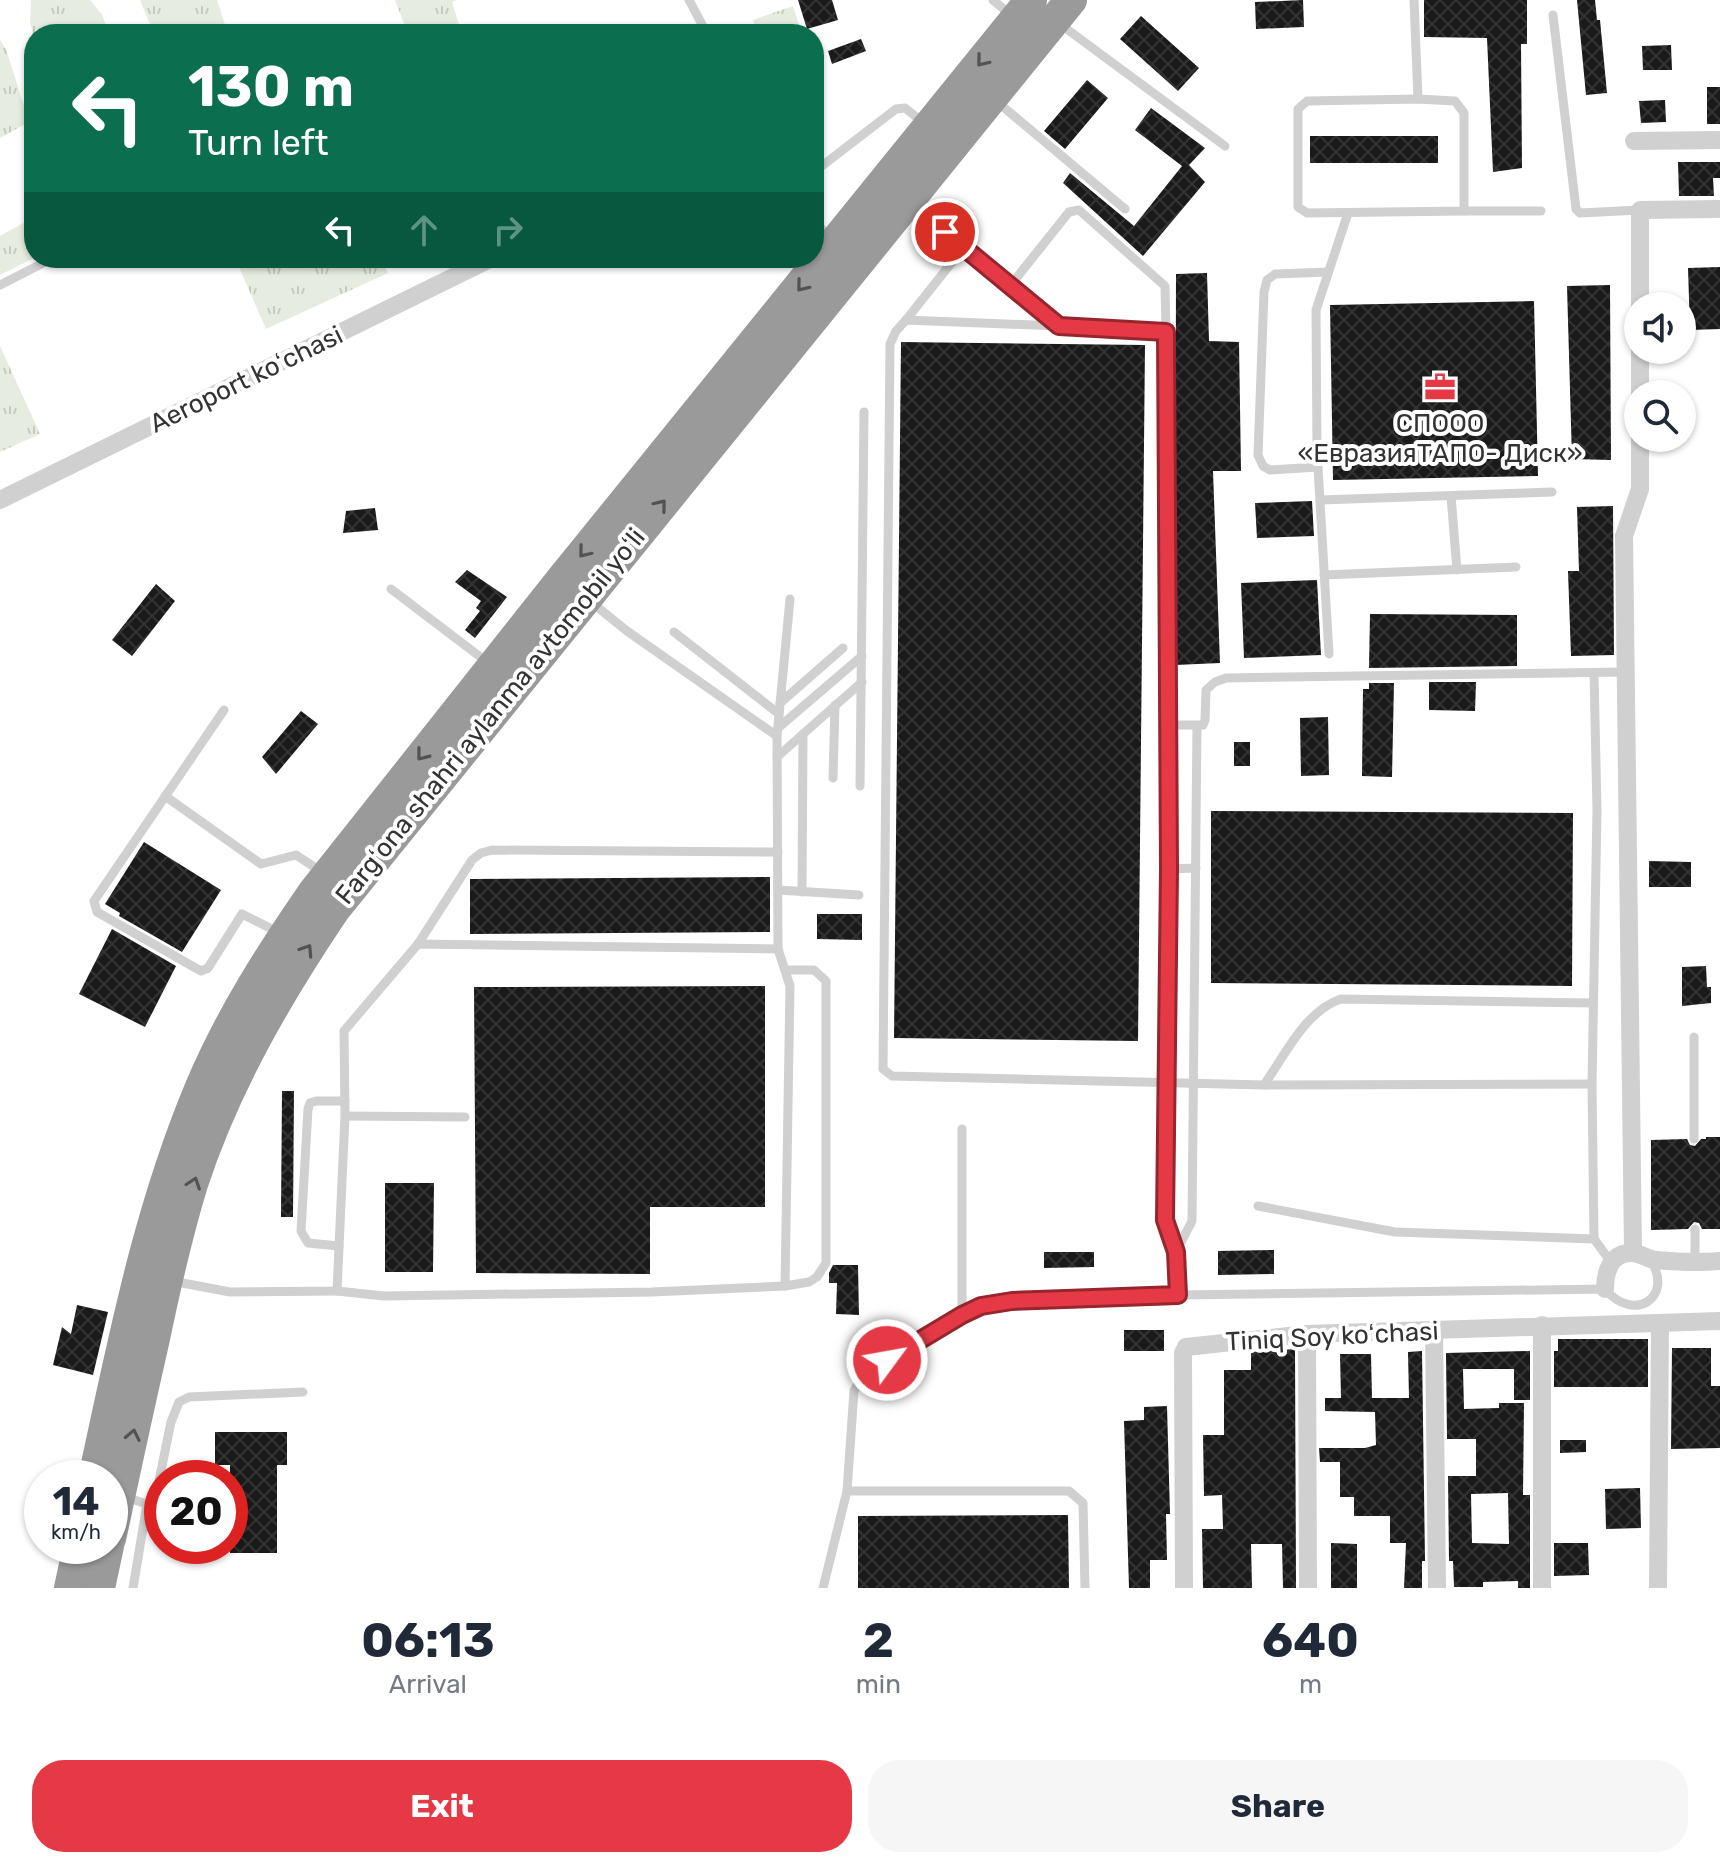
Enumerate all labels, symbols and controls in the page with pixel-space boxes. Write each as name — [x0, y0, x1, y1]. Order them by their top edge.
one-way arrow — [977, 52, 991, 67]
text: 130 m — [188, 54, 354, 120]
icon: left — [56, 56, 160, 160]
text: Turn left — [188, 121, 329, 164]
pin — [911, 198, 979, 266]
icon: left — [318, 208, 362, 252]
icon: ahead — [402, 208, 446, 252]
icon: right — [486, 208, 530, 252]
icon: arrive — [923, 210, 967, 254]
one-way arrow — [797, 276, 812, 291]
map controls — [1624, 292, 1696, 452]
button: sound — [1624, 292, 1696, 364]
street label: Aeroport koʻchasi — [145, 319, 348, 440]
office icon: СПООО «ЕвразияТАПО- Диск» — [1423, 370, 1457, 404]
button: search — [1624, 380, 1696, 452]
place label: СПООО «ЕвразияТАПО- Диск» — [1297, 408, 1583, 469]
one-way arrow — [651, 500, 666, 515]
street label: Fargʻona shahri aylanma avtomobil yoʻli — [329, 522, 652, 910]
one-way arrow — [579, 543, 594, 557]
one-way arrow — [417, 746, 432, 760]
one-way arrow — [298, 944, 313, 958]
one-way arrow — [184, 1176, 200, 1190]
street label: Tiniq Soy koʻchasi — [1225, 1315, 1439, 1358]
position arrow — [845, 1318, 929, 1402]
one-way arrow — [124, 1429, 141, 1443]
speed limit sign: 20 — [144, 1460, 248, 1564]
text: 14 — [52, 1478, 100, 1525]
text: km/h — [51, 1520, 101, 1544]
text: 06:13 — [361, 1612, 495, 1669]
text: 2 — [863, 1612, 894, 1669]
text: 640 — [1262, 1612, 1359, 1669]
text: Arrival — [389, 1669, 467, 1700]
text: min — [856, 1669, 901, 1700]
text: m — [1299, 1669, 1322, 1700]
button: Exit — [32, 1760, 852, 1852]
button: Share — [868, 1760, 1688, 1852]

